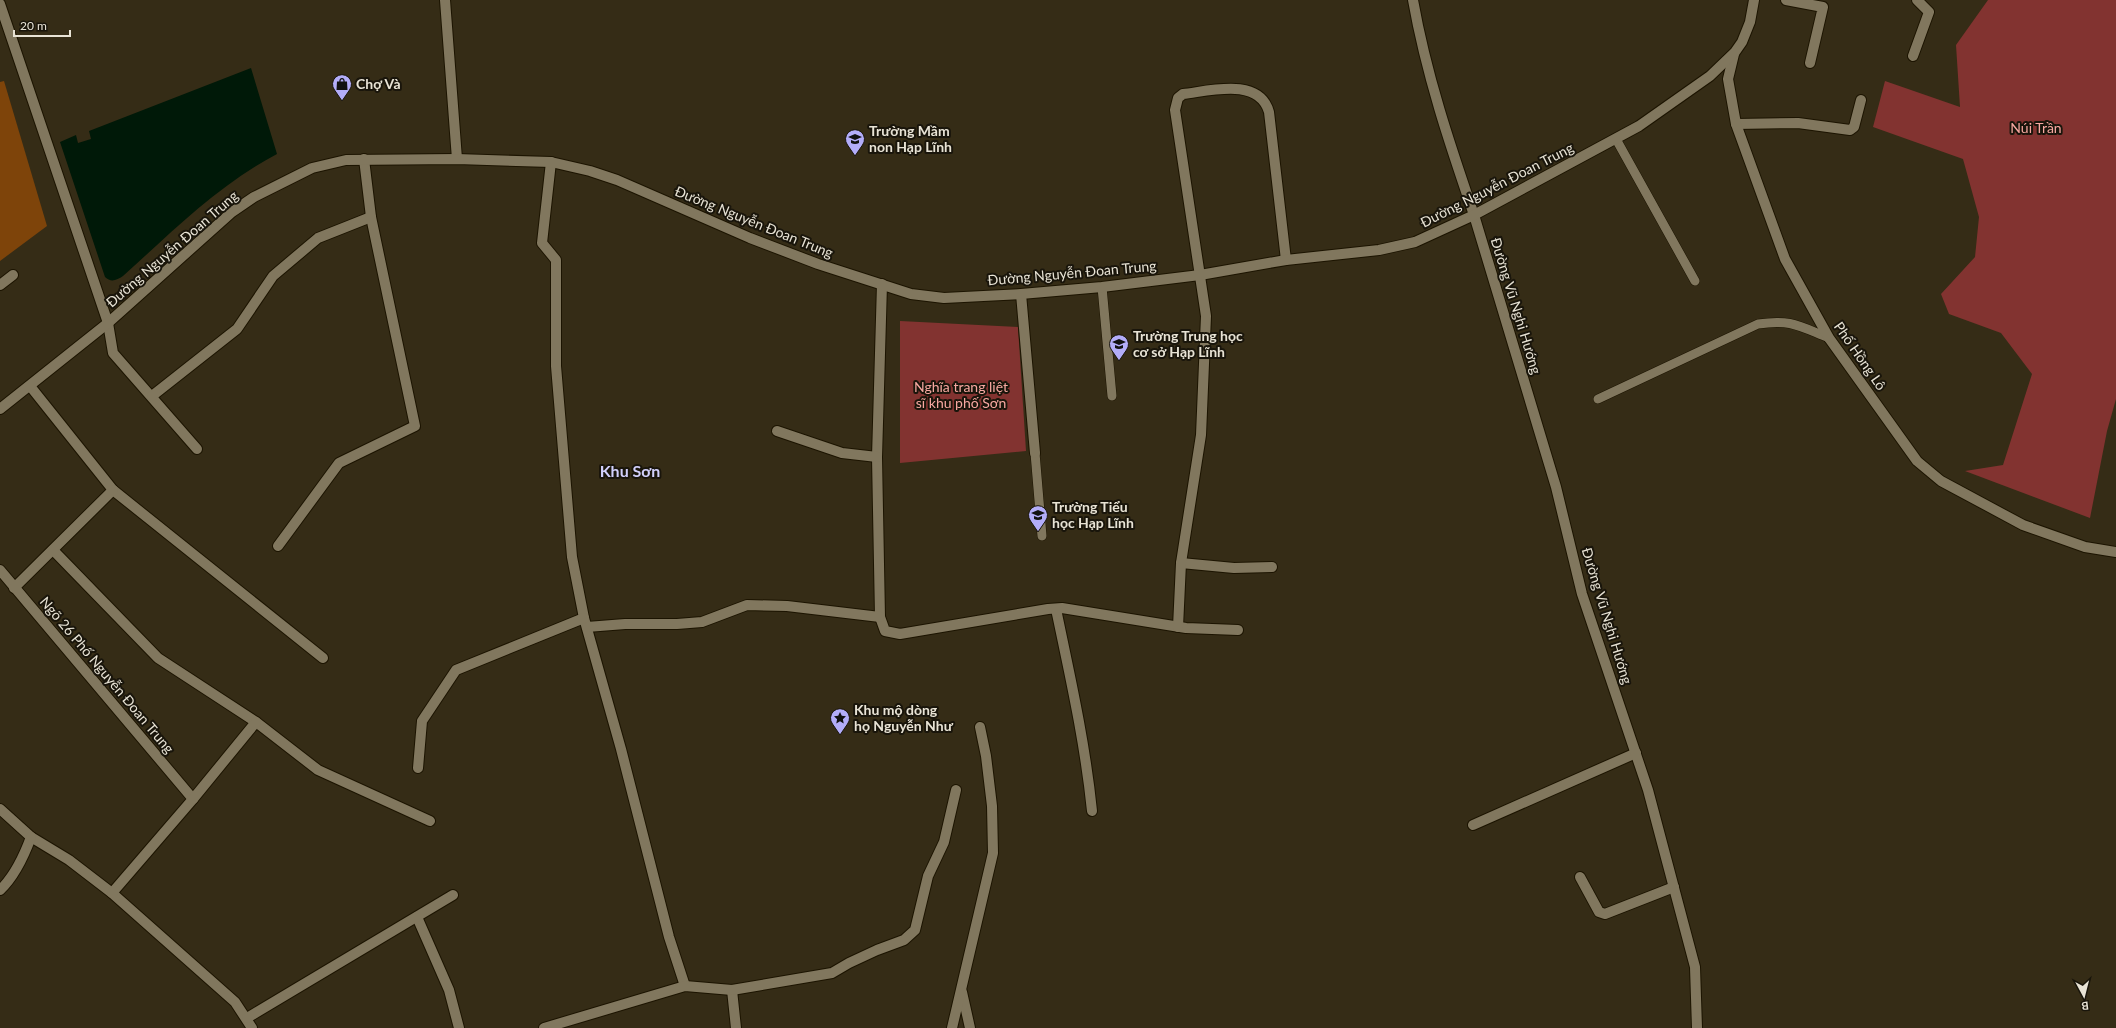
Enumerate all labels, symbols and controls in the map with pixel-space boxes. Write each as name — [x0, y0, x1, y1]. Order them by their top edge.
scale bar — [14, 12, 70, 38]
text: 20 m — [20, 18, 47, 33]
shop icon: Chợ Và — [331, 73, 353, 101]
place label: Chợ Và — [356, 75, 401, 92]
park label: Núi Trần — [2010, 119, 2062, 136]
place label: Trường Mầm non Hạp Lĩnh — [869, 122, 952, 155]
school or university icon: Trường Mầm non Hạp Lĩnh — [844, 128, 866, 156]
street label: Đường Nguyễn Đoan Trung — [1417, 139, 1576, 231]
street label: Đường Nguyễn Đoan Trung — [673, 182, 836, 261]
street label: Đường Nguyễn Đoan Trung — [102, 187, 241, 311]
street label: Đường Vũ Nghi Hướng — [1488, 236, 1545, 376]
street label: Đường Nguyễn Đoan Trung — [987, 257, 1157, 288]
street label: Phố Hồng Lô — [1831, 318, 1890, 393]
place label: Trường Trung học cơ sở Hạp Lĩnh — [1133, 327, 1243, 360]
school or university icon: Trường Trung học cơ sở Hạp Lĩnh — [1108, 333, 1130, 361]
park label: Nghĩa trang liệt sĩ khu phố Sơn — [914, 378, 1008, 411]
district label: Khu Sơn — [600, 461, 660, 480]
place label: Trường Tiểu học Hạp Lĩnh — [1052, 498, 1134, 531]
school or university icon: Trường Tiểu học Hạp Lĩnh — [1027, 504, 1049, 532]
street label: Đường Vũ Nghi Hướng — [1579, 546, 1636, 686]
street label: Ngõ 26 Phố Nguyễn Đoan Trung — [37, 593, 178, 756]
place label: Khu mộ dòng họ Nguyễn Như — [854, 701, 954, 734]
place icon: Khu mộ dòng họ Nguyễn Như — [829, 707, 851, 735]
north arrow — [2064, 976, 2104, 1016]
text: B — [2081, 1000, 2090, 1013]

